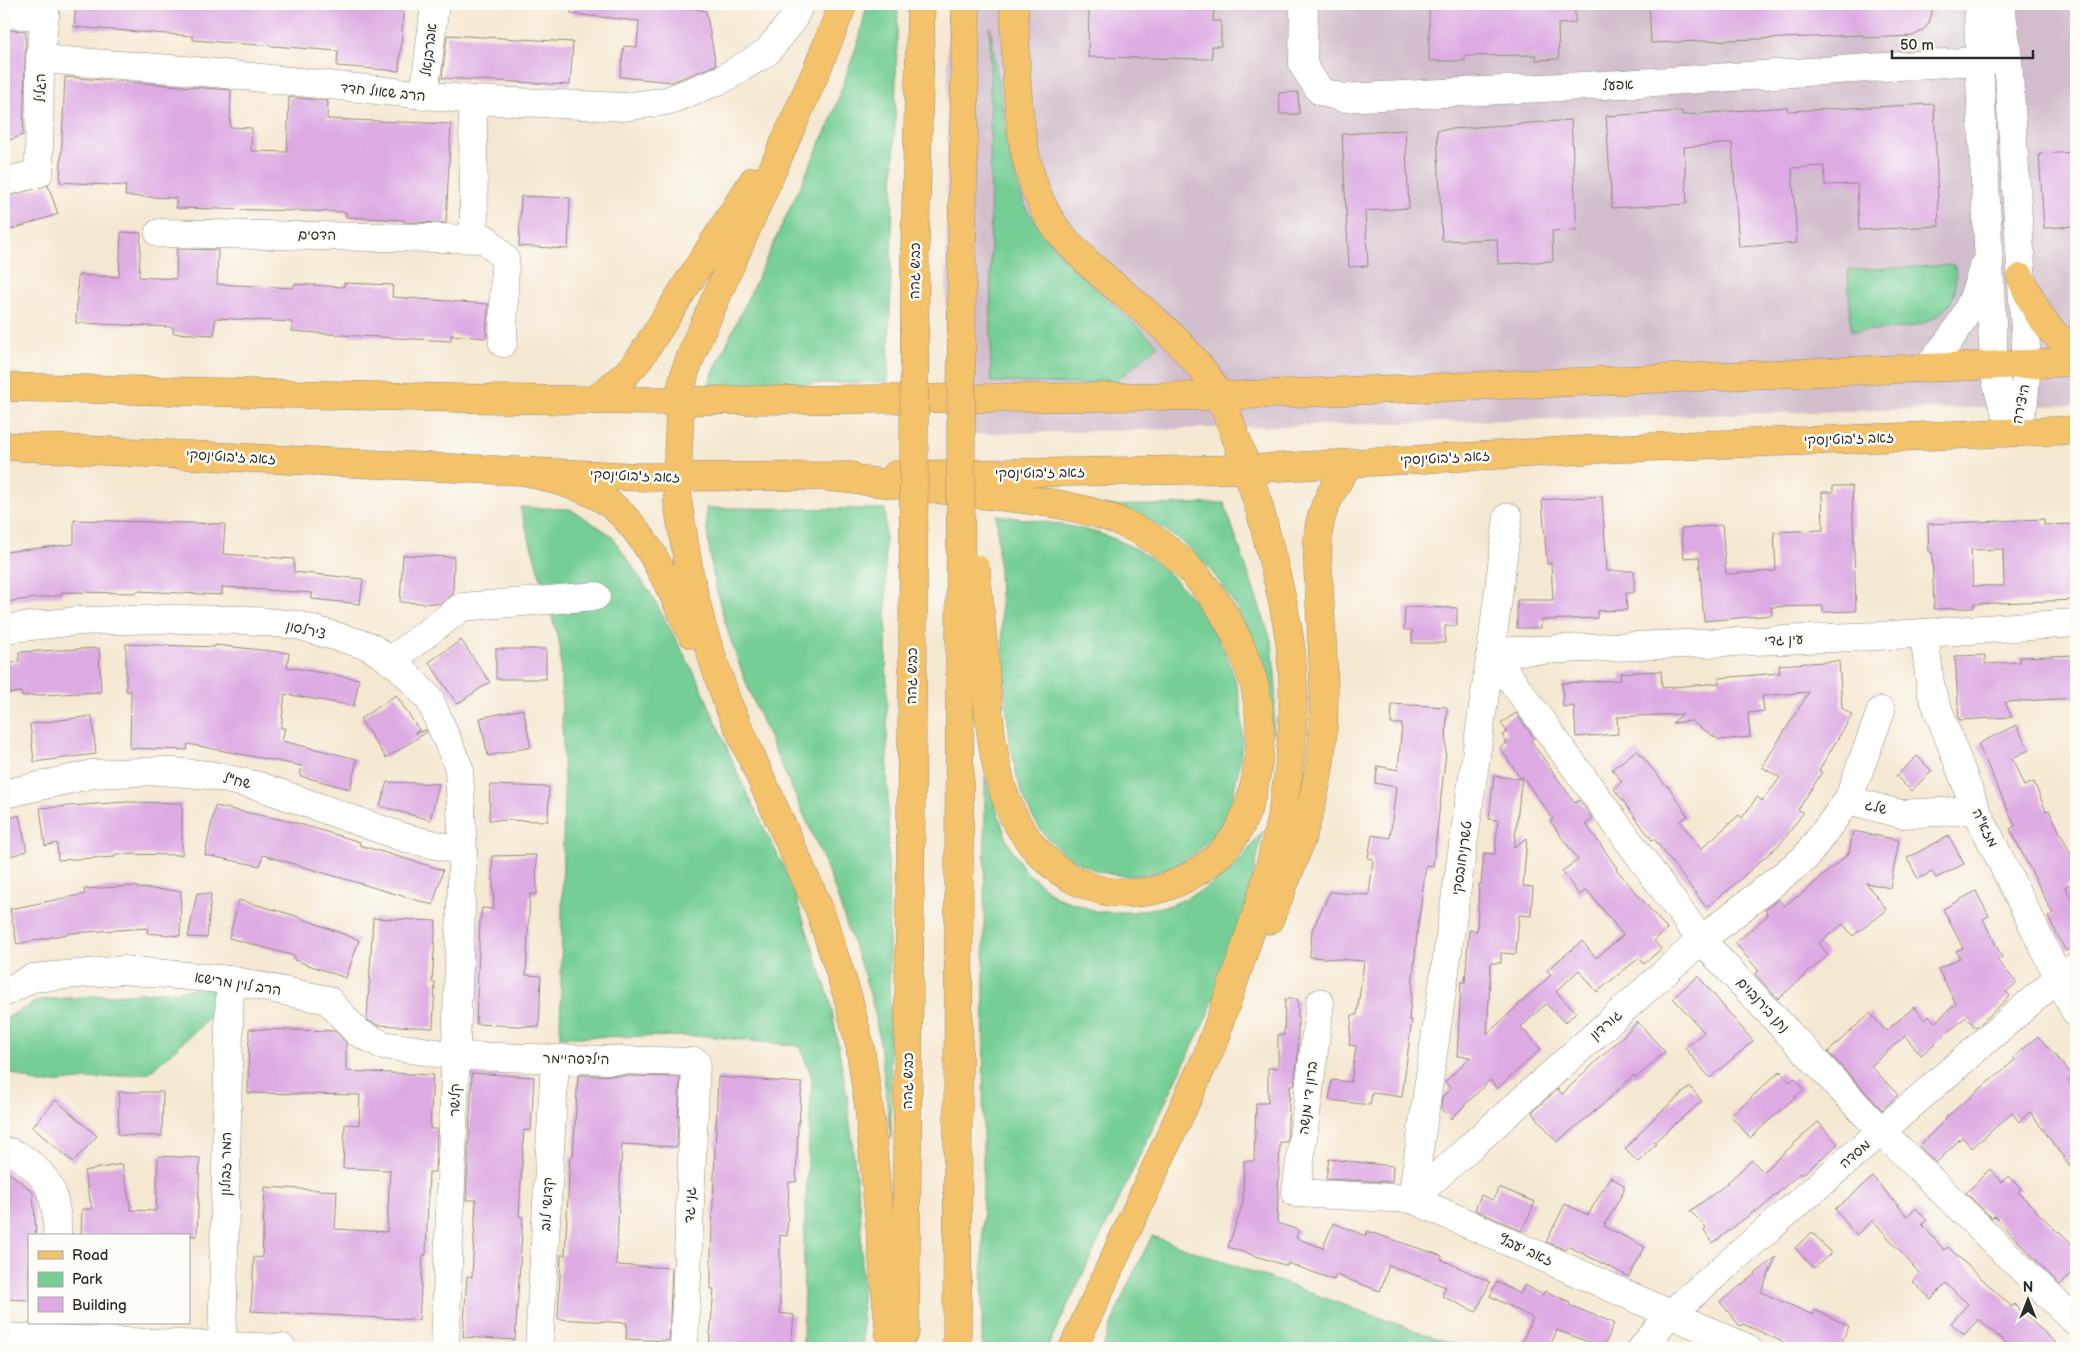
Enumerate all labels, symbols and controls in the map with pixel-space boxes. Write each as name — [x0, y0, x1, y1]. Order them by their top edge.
street label: אברבנאל — [417, 22, 441, 78]
scale bar — [1892, 28, 2034, 60]
text: 50 m — [1900, 36, 1934, 55]
street label: הגליל — [32, 73, 49, 103]
street label: אפעל — [1602, 76, 1634, 94]
street label: הרב שאול חדד — [339, 79, 427, 105]
street label: הדסים — [298, 226, 336, 244]
street label: כביש גהה — [906, 242, 924, 300]
street label: היצירה — [2008, 382, 2034, 426]
street label: זאב ז'בוטינסקי — [1804, 429, 1894, 449]
street label: זאב ז'בוטינסקי — [186, 446, 276, 468]
street label: זאב ז'בוטינסקי — [1400, 447, 1490, 469]
street label: זאב ז'בוטינסקי — [995, 464, 1085, 482]
street label: זאב ז'בוטינסקי — [590, 466, 680, 486]
street label: צירלסון — [284, 617, 328, 643]
street label: עין גדי — [1764, 631, 1804, 649]
street label: כביש גהה — [903, 647, 921, 705]
street label: שח"ל — [221, 770, 253, 792]
street label: שלג — [1863, 796, 1889, 818]
street label: מזא"ה — [1968, 806, 2002, 850]
street label: טשרניחובסקי — [1448, 820, 1476, 896]
street label: הרב לוין מרישא — [193, 969, 283, 999]
street label: נתן בירנבוים — [1733, 974, 1793, 1036]
street label: גורדון — [1586, 1006, 1626, 1044]
street label: הילדסהיימר — [542, 1050, 610, 1068]
street label: כביש גהה — [899, 1052, 917, 1110]
street label: ברון די מנשה — [1295, 1060, 1321, 1136]
street label: קלישר — [446, 1083, 464, 1117]
street label: המר זבולון — [217, 1132, 235, 1196]
street label: מסדה — [1836, 1136, 1874, 1172]
street label: קדושי לוב — [537, 1177, 557, 1231]
street label: גני גד — [681, 1186, 699, 1224]
street label: זאב יעבץ — [1496, 1231, 1556, 1269]
legend — [28, 1234, 190, 1324]
text: Road — [72, 1246, 108, 1265]
text: Park — [72, 1270, 103, 1289]
north arrow — [2002, 1274, 2052, 1324]
text: N — [2023, 1279, 2033, 1296]
text: Building — [72, 1296, 127, 1315]

